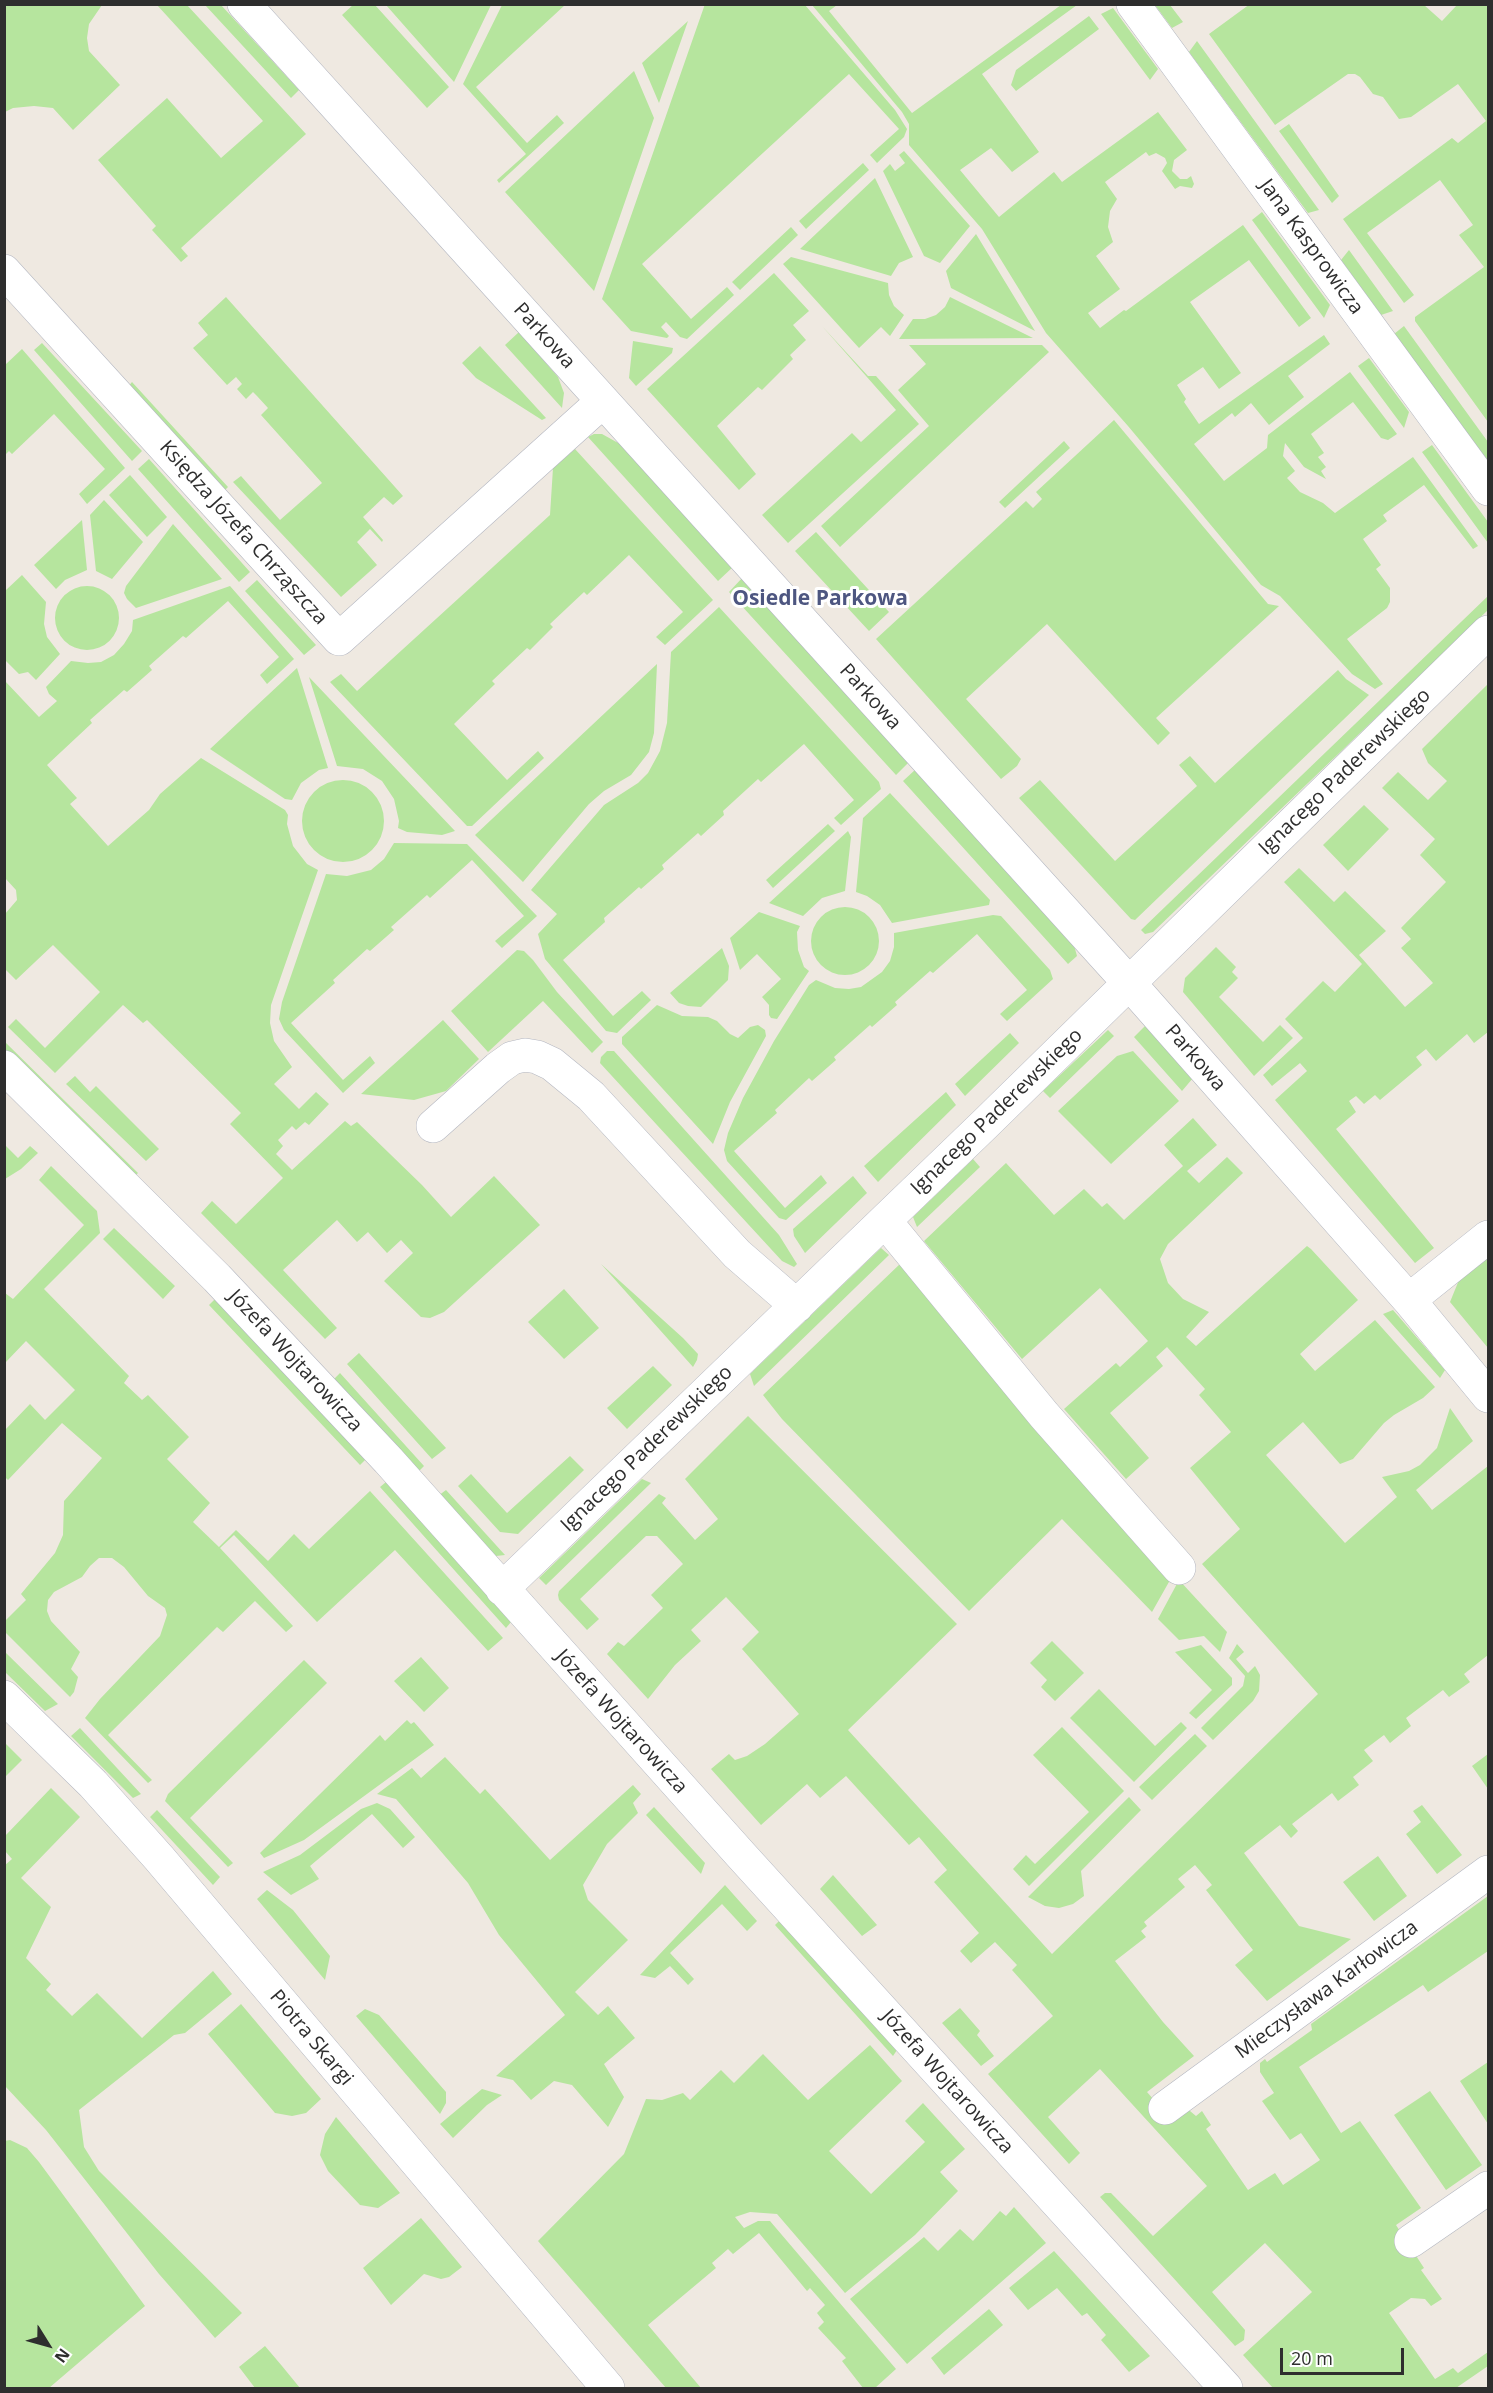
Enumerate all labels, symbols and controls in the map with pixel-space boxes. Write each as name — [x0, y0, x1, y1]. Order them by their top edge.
street label: Jana Kasprowicza — [1254, 175, 1368, 319]
street label: Parkowa — [508, 298, 580, 374]
street label: Księdza Józefa Chrząszcza — [154, 436, 332, 630]
district label: Osiedle Parkowa — [732, 586, 908, 612]
street label: Parkowa — [834, 659, 906, 735]
street label: Ignacego Paderewskiego — [1254, 684, 1436, 860]
street label: Parkowa — [1160, 1020, 1230, 1096]
street label: Ignacego Paderewskiego — [906, 1024, 1088, 1200]
street label: Józefa Wojtarowicza — [223, 1285, 367, 1437]
street label: Ignacego Paderewskiego — [556, 1361, 738, 1537]
street label: Józefa Wojtarowicza — [550, 1645, 692, 1799]
street label: Mieczysława Karłowicza — [1231, 1916, 1423, 2064]
street label: Piotra Skargi — [264, 1985, 358, 2091]
street label: Józefa Wojtarowicza — [876, 2005, 1018, 2159]
north arrow — [18, 2315, 78, 2375]
scale bar — [1283, 2336, 1408, 2374]
text: N — [50, 2344, 75, 2368]
text: 20 m — [1291, 2346, 1333, 2370]

